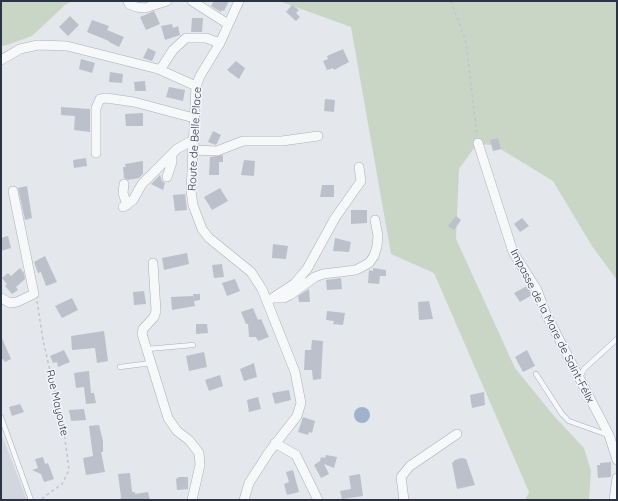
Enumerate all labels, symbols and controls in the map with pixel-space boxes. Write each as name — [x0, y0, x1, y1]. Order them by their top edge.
street label: Route de Belle Place — [186, 87, 204, 191]
street label: Impasse de la Mare de Saint-Félix — [507, 247, 597, 405]
street label: Rue Mayoute — [43, 369, 71, 437]

